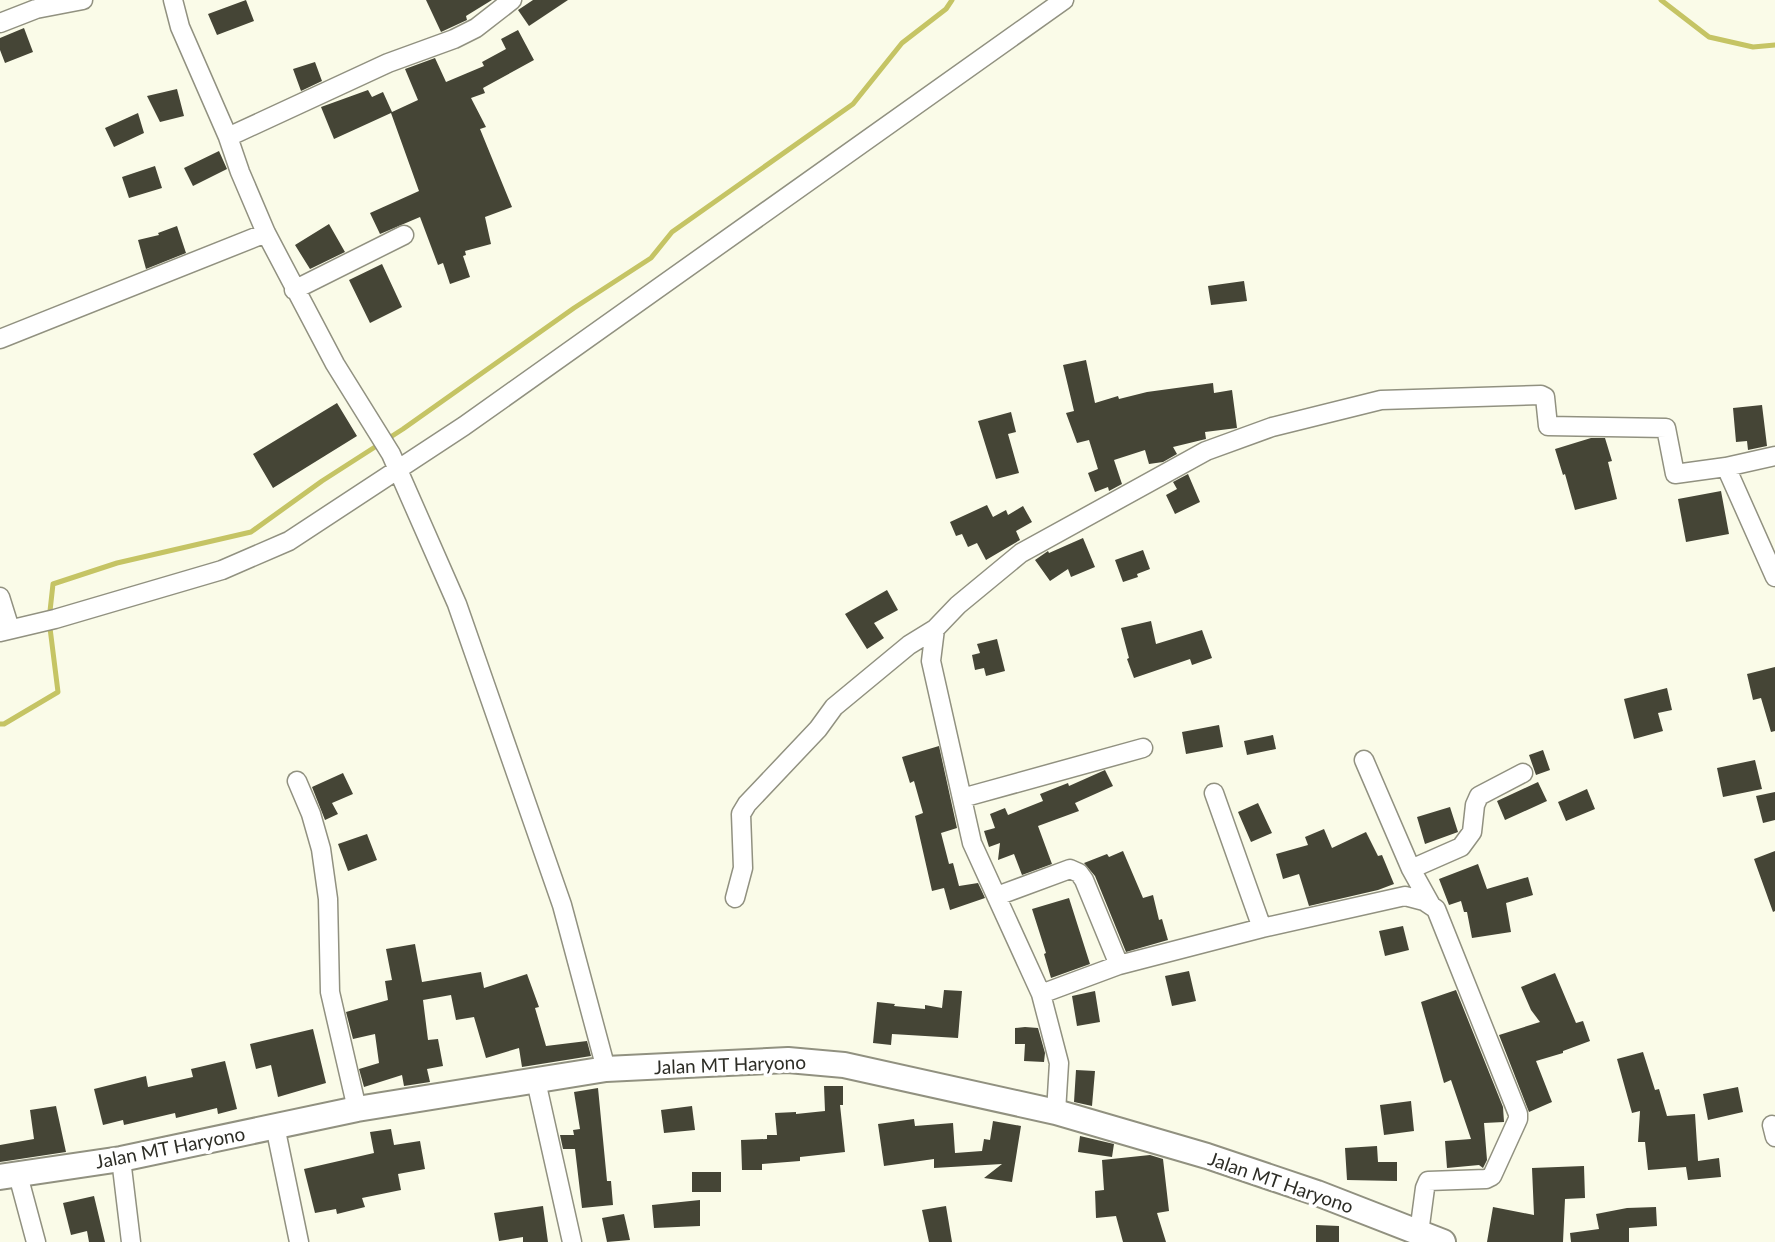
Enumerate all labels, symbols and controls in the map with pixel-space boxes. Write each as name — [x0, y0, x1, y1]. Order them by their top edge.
street label: Jalan MT Haryono — [654, 1050, 806, 1078]
street label: Jalan MT Haryono — [93, 1121, 247, 1173]
street label: Jalan MT Haryono — [1205, 1146, 1357, 1218]

